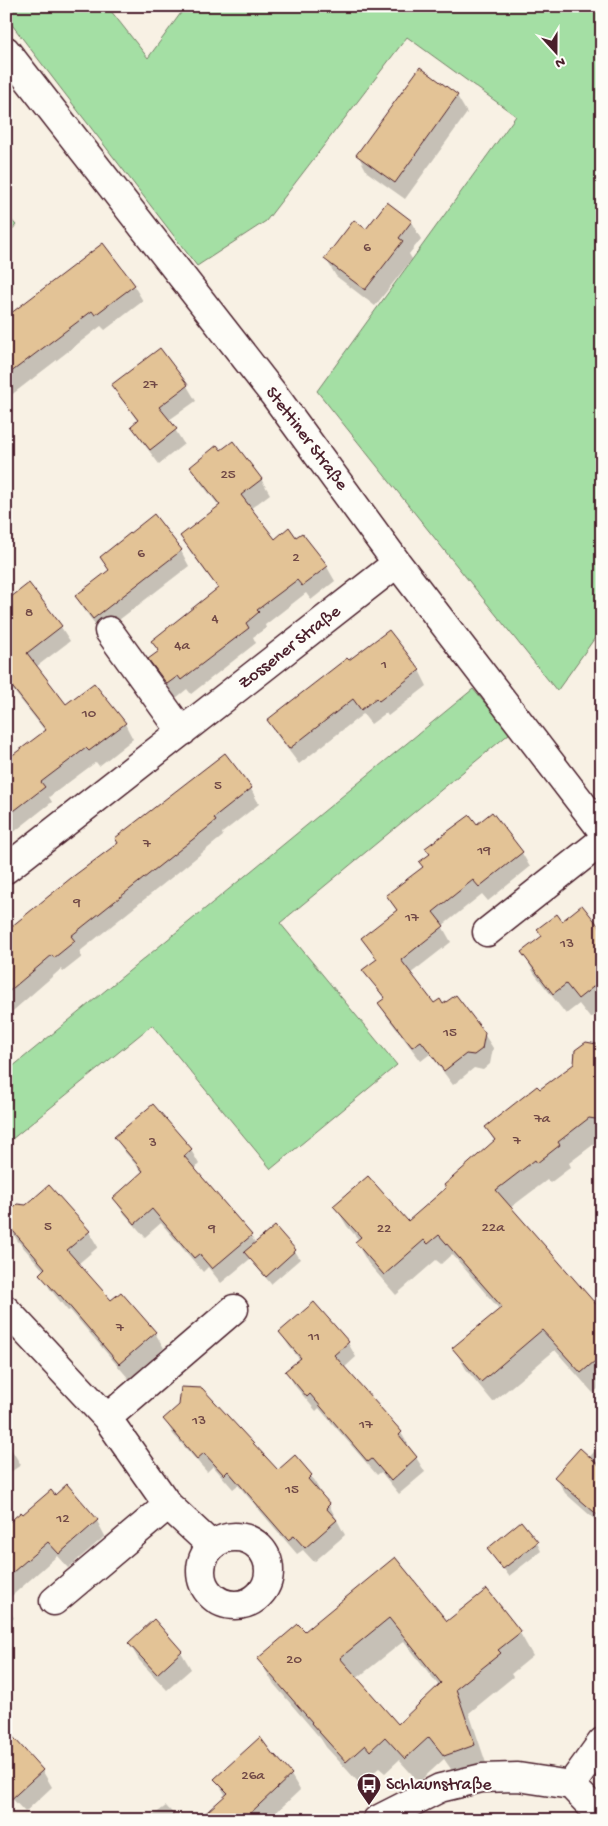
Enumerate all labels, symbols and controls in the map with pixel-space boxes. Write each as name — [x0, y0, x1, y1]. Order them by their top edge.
north arrow — [530, 28, 580, 78]
text: N — [552, 52, 567, 71]
house number: 6 — [363, 239, 371, 257]
house number: 27 — [142, 376, 159, 394]
street label: Stettiner Straße — [260, 383, 352, 496]
house number: 25 — [220, 466, 236, 484]
house number: 6 — [137, 545, 145, 563]
house number: 2 — [292, 549, 300, 567]
street label: Zossener Straße — [235, 601, 346, 695]
house number: 8 — [25, 604, 33, 622]
house number: 4 — [211, 610, 219, 628]
house number: 4a — [174, 637, 190, 655]
house number: 1 — [380, 656, 387, 674]
house number: 10 — [81, 705, 97, 723]
house number: 5 — [214, 777, 222, 795]
house number: 7 — [142, 835, 152, 853]
house number: 19 — [476, 842, 491, 860]
house number: 9 — [72, 894, 81, 912]
house number: 17 — [404, 909, 420, 927]
house number: 13 — [559, 935, 574, 953]
house number: 15 — [442, 1024, 457, 1042]
house number: 7a — [533, 1110, 551, 1128]
house number: 7 — [512, 1132, 522, 1150]
house number: 3 — [148, 1134, 157, 1152]
house number: 5 — [44, 1218, 52, 1236]
house number: 22a — [481, 1219, 505, 1237]
house number: 9 — [207, 1220, 216, 1238]
house number: 22 — [377, 1220, 391, 1238]
house number: 7 — [115, 1319, 125, 1337]
house number: 11 — [307, 1328, 320, 1346]
house number: 13 — [191, 1412, 206, 1430]
house number: 17 — [358, 1416, 374, 1434]
house number: 15 — [284, 1481, 299, 1499]
house number: 12 — [55, 1510, 70, 1528]
house number: 20 — [286, 1651, 302, 1669]
house number: 26a — [241, 1767, 265, 1785]
bus stop icon: Schlaunstraße — [356, 1772, 382, 1806]
place label: Schlaunstraße — [386, 1775, 492, 1796]

